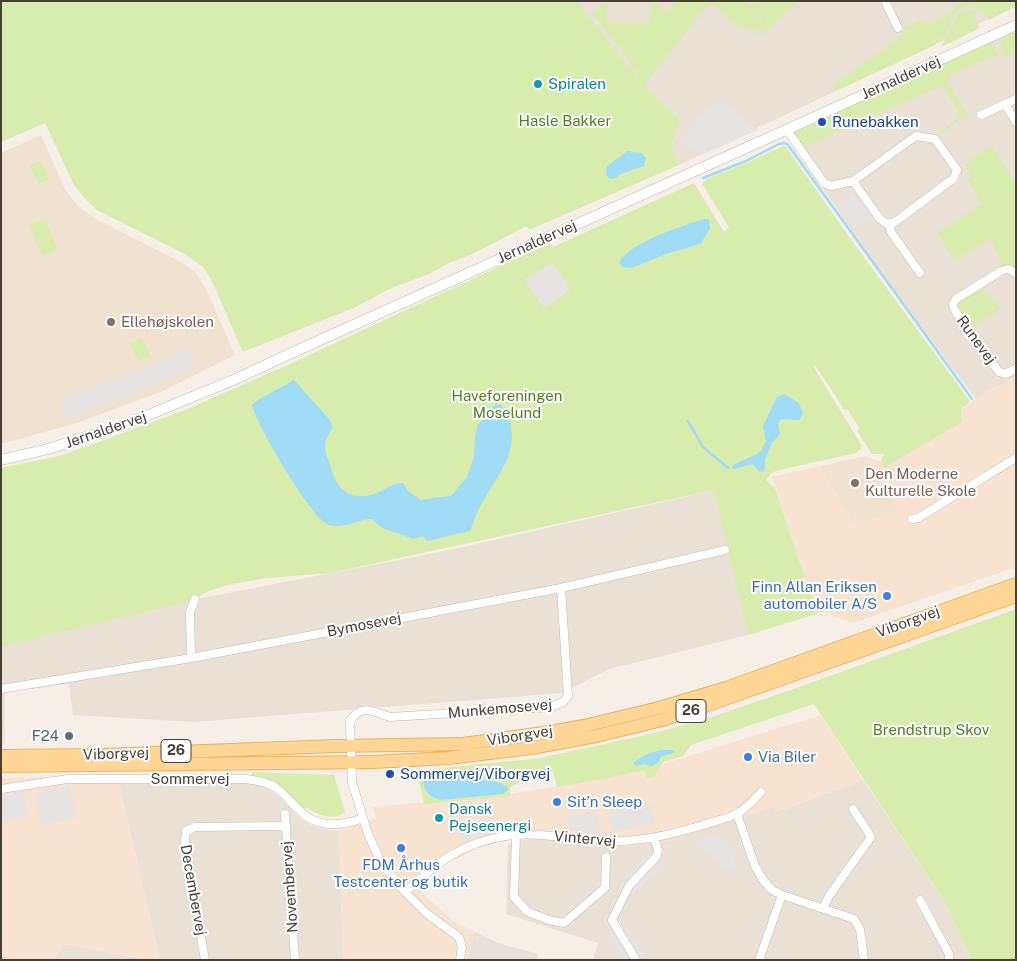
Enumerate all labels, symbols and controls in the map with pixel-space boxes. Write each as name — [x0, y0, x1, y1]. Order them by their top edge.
street label: Jernaldervej — [859, 53, 943, 103]
place label: Spiralen — [548, 75, 606, 93]
marker: Spiralen — [532, 78, 544, 90]
park label: Hasle Bakker — [519, 112, 611, 130]
place label: Runebakken — [832, 113, 919, 131]
marker: Runebakken — [816, 116, 828, 128]
street label: Jernaldervej — [495, 217, 579, 267]
street label: Runevej — [952, 312, 1000, 368]
place label: Ellehøjskolen — [121, 313, 214, 331]
marker: Ellehøjskolen — [105, 316, 117, 328]
park label: Haveforeningen Moselund — [451, 387, 563, 422]
street label: Jernaldervej — [63, 408, 149, 452]
place label: Den Moderne Kulturelle Skole — [865, 465, 976, 500]
marker: Den Moderne Kulturelle Skole — [849, 477, 861, 489]
place label: Finn Allan Eriksen automobiler A/S — [752, 578, 877, 613]
marker: Finn Allan Eriksen automobiler A/S — [881, 590, 893, 602]
street label: Viborgvej — [874, 602, 942, 642]
street label: Bymosevej — [325, 609, 403, 641]
street label: Munkemosevej — [447, 695, 553, 723]
road number: 26 — [676, 699, 706, 722]
park label: Brendstrup Skov — [873, 721, 989, 739]
street label: Viborgvej — [486, 722, 554, 750]
place label: F24 — [32, 727, 59, 745]
marker: F24 — [63, 730, 75, 742]
road number: 26 — [161, 739, 191, 762]
street label: Viborgvej — [83, 744, 149, 764]
place label: Via Biler — [758, 748, 816, 766]
marker: Via Biler — [742, 751, 754, 763]
place label: Sommervej/Viborgvej — [400, 765, 550, 783]
marker: Sommervej/Viborgvej — [384, 768, 396, 780]
street label: Sommervej — [151, 770, 229, 788]
place label: Sit’n Sleep — [567, 793, 642, 811]
marker: Sit’n Sleep — [551, 796, 563, 808]
place label: Dansk Pejseenergi — [449, 800, 531, 835]
marker: Dansk Pejseenergi — [433, 812, 445, 824]
street label: Vintervej — [553, 827, 617, 851]
street label: Novembervej — [278, 841, 302, 933]
marker: FDM Århus Testcenter og butik — [395, 842, 407, 854]
street label: Decembervej — [176, 843, 210, 937]
place label: FDM Århus Testcenter og butik — [333, 856, 469, 891]

